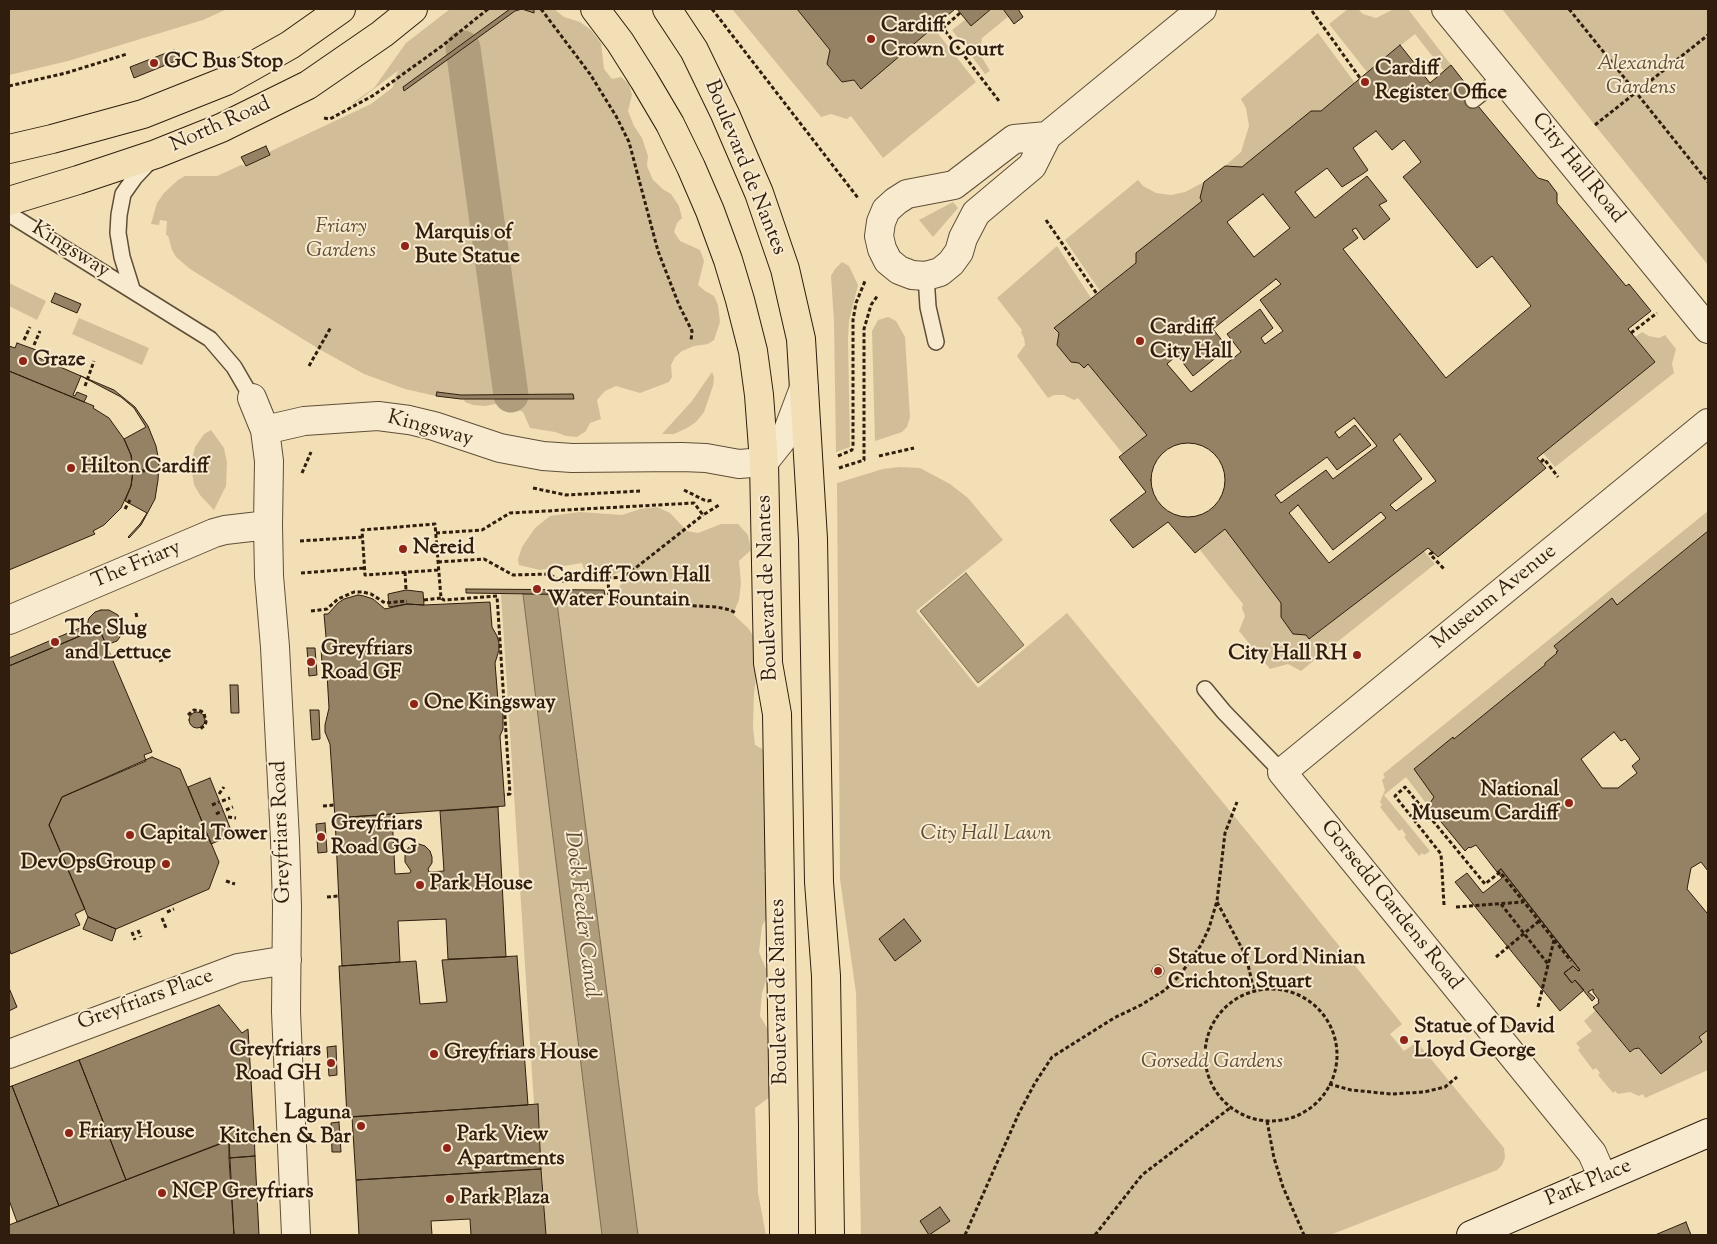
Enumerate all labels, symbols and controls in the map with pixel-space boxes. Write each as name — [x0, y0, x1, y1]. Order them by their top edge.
place label: Cardiff Crown Court — [881, 14, 1004, 64]
marker: Cardiff Crown Court — [865, 33, 877, 45]
place label: GC Bus Stop — [164, 50, 283, 76]
park label: Alexandra Gardens — [1597, 52, 1685, 102]
marker: GC Bus Stop — [148, 57, 160, 69]
place label: Cardiff Register Office — [1375, 57, 1507, 107]
marker: Cardiff Register Office — [1359, 76, 1371, 88]
street label: Boulevard de Nantes — [697, 77, 791, 259]
street label: North Road — [167, 93, 275, 159]
street label: City Hall Road — [1525, 109, 1629, 229]
park label: Friary Gardens — [306, 215, 376, 265]
street label: Kingsway — [26, 217, 114, 285]
place label: Marquis of Bute Statue — [415, 221, 520, 271]
marker: Marquis of Bute Statue — [399, 240, 411, 252]
place label: Cardiff City Hall — [1150, 316, 1233, 366]
marker: Cardiff City Hall — [1134, 335, 1146, 347]
place label: Graze — [33, 348, 85, 374]
marker: Graze — [17, 355, 29, 367]
street label: Kingsway — [385, 407, 475, 453]
place label: Hilton Cardiff — [81, 455, 209, 481]
marker: Hilton Cardiff — [65, 462, 77, 474]
street label: Boulevard de Nantes — [753, 495, 785, 681]
street label: The Friary — [89, 536, 185, 596]
place label: Nereid — [413, 536, 475, 562]
street label: Museum Avenue — [1428, 540, 1562, 656]
marker: Nereid — [397, 543, 409, 555]
place label: Cardiff Town Hall Water Fountain — [547, 564, 710, 614]
marker: Cardiff Town Hall Water Fountain — [531, 583, 543, 595]
place label: The Slug and Lettuce — [65, 617, 171, 667]
marker: The Slug and Lettuce — [49, 636, 61, 648]
place label: Greyfriars Road GF — [321, 637, 413, 687]
place label: City Hall RH — [1228, 642, 1347, 668]
marker: City Hall RH — [1351, 649, 1363, 661]
marker: Greyfriars Road GF — [305, 656, 317, 668]
place label: One Kingsway — [424, 691, 556, 717]
marker: One Kingsway — [408, 698, 420, 710]
street label: Greyfriars Road — [268, 760, 298, 904]
place label: National Museum Cardiff — [1411, 778, 1559, 828]
marker: National Museum Cardiff — [1563, 797, 1575, 809]
place label: Greyfriars Road GG — [331, 812, 423, 862]
street label: Gorsedd Gardens Road — [1314, 816, 1466, 996]
place label: Capital Tower — [140, 822, 267, 848]
park label: City Hall Lawn — [921, 822, 1051, 848]
marker: Capital Tower — [124, 829, 136, 841]
water label: Dock Feeder Canal — [557, 830, 603, 1000]
marker: Greyfriars Road GG — [315, 831, 327, 843]
place label: DevOpsGroup — [21, 851, 156, 877]
marker: DevOpsGroup — [160, 858, 172, 870]
place label: Park House — [430, 872, 533, 898]
marker: Park House — [414, 879, 426, 891]
street label: Boulevard de Nantes — [767, 899, 795, 1085]
place label: Statue of Lord Ninian Crichton Stuart — [1168, 946, 1365, 996]
street label: Greyfriars Place — [75, 965, 217, 1037]
marker: Statue of Lord Ninian Crichton Stuart — [1152, 965, 1164, 977]
place label: Statue of David Lloyd George — [1414, 1015, 1555, 1065]
marker: Statue of David Lloyd George — [1398, 1034, 1410, 1046]
place label: Greyfriars Road GH — [229, 1038, 321, 1088]
place label: Greyfriars House — [444, 1041, 598, 1067]
marker: Greyfriars House — [428, 1048, 440, 1060]
park label: Gorsedd Gardens — [1141, 1050, 1283, 1076]
marker: Greyfriars Road GH — [325, 1057, 337, 1069]
place label: Laguna Kitchen & Bar — [220, 1101, 351, 1151]
place label: Friary House — [79, 1120, 195, 1146]
marker: Laguna Kitchen & Bar — [355, 1120, 367, 1132]
place label: Park View Apartments — [457, 1123, 565, 1173]
marker: Friary House — [63, 1127, 75, 1139]
marker: Park View Apartments — [441, 1142, 453, 1154]
street label: Park Place — [1542, 1155, 1636, 1213]
place label: NCP Greyfriars — [172, 1180, 314, 1206]
place label: Park Plaza — [460, 1186, 550, 1212]
marker: NCP Greyfriars — [156, 1187, 168, 1199]
marker: Park Plaza — [444, 1193, 456, 1205]

